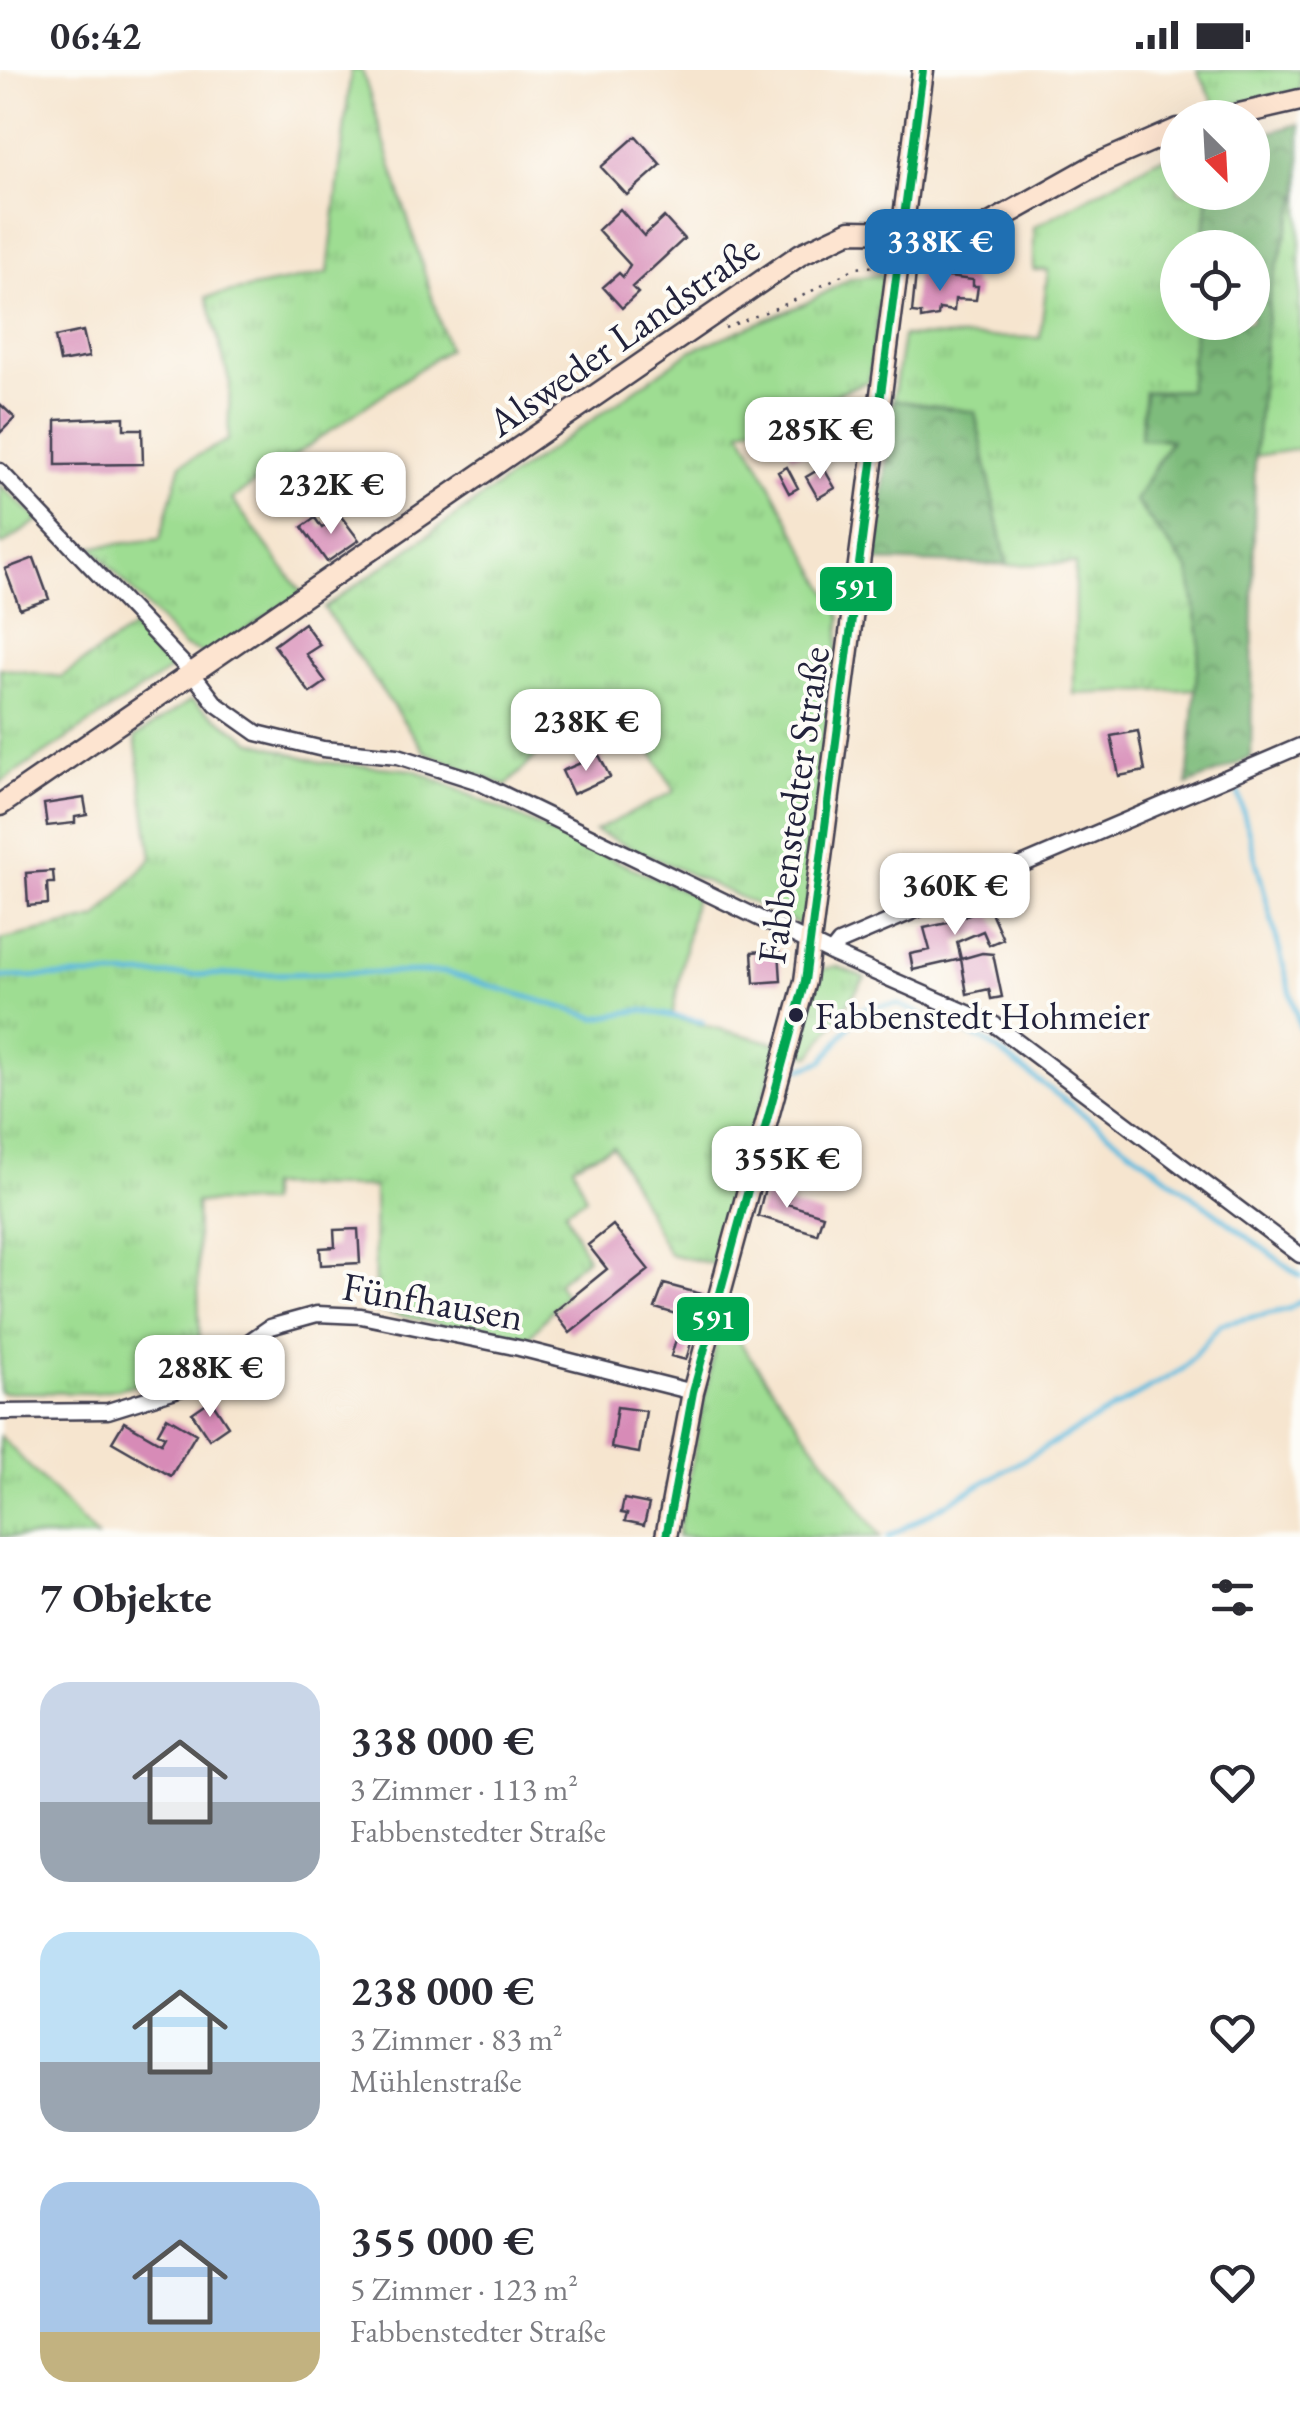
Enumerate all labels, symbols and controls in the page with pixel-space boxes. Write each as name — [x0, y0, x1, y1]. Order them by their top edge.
text: 06:42 — [50, 11, 141, 60]
north arrow — [1160, 100, 1270, 210]
map controls — [1160, 100, 1270, 340]
pin: 338K € — [859, 209, 1021, 294]
text: 338K € — [887, 220, 993, 262]
street label: Alsweder Landstraße — [476, 222, 769, 449]
button: locate — [1160, 230, 1270, 340]
pin: 285K € — [739, 397, 901, 482]
text: 285K € — [767, 408, 873, 450]
pin: 232K € — [250, 452, 412, 537]
text: 232K € — [278, 463, 384, 505]
line badge: 591 — [818, 565, 894, 613]
text: 591 — [834, 570, 878, 606]
street label: Fabbenstedter Straße — [745, 643, 841, 967]
pin: 238K € — [505, 689, 667, 774]
text: 238K € — [533, 700, 639, 742]
pin: 360K € — [874, 853, 1036, 938]
text: 360K € — [902, 864, 1008, 906]
place label: Fabbenstedt Hohmeier — [815, 991, 1150, 1040]
marker: Fabbenstedt Hohmeier — [786, 1005, 806, 1025]
pin: 355K € — [706, 1126, 868, 1211]
text: 355K € — [734, 1137, 840, 1179]
street label: Fünfhausen — [339, 1260, 527, 1342]
line badge: 591 — [675, 1295, 751, 1343]
text: 591 — [691, 1301, 735, 1337]
pin: 288K € — [129, 1335, 291, 1420]
text: 288K € — [157, 1346, 263, 1388]
text: 7 Objekte — [40, 1570, 212, 1625]
icon: filters — [1205, 1570, 1260, 1625]
text: 338 000 € — [350, 1713, 534, 1768]
icon: home — [120, 1722, 240, 1842]
icon: heart — [1205, 1755, 1260, 1810]
text: 3 Zimmer · 113 m² — [350, 1768, 578, 1810]
text: Fabbenstedter Straße — [350, 1810, 606, 1852]
text: 238 000 € — [350, 1963, 534, 2018]
icon: home — [120, 1972, 240, 2092]
icon: heart — [1205, 2005, 1260, 2060]
text: 3 Zimmer · 83 m² — [350, 2018, 563, 2060]
text: Mühlenstraße — [350, 2060, 522, 2102]
text: 355 000 € — [350, 2213, 534, 2268]
icon: home — [120, 2222, 240, 2342]
icon: heart — [1205, 2255, 1260, 2310]
text: 5 Zimmer · 123 m² — [350, 2268, 578, 2310]
text: Fabbenstedter Straße — [350, 2310, 606, 2352]

